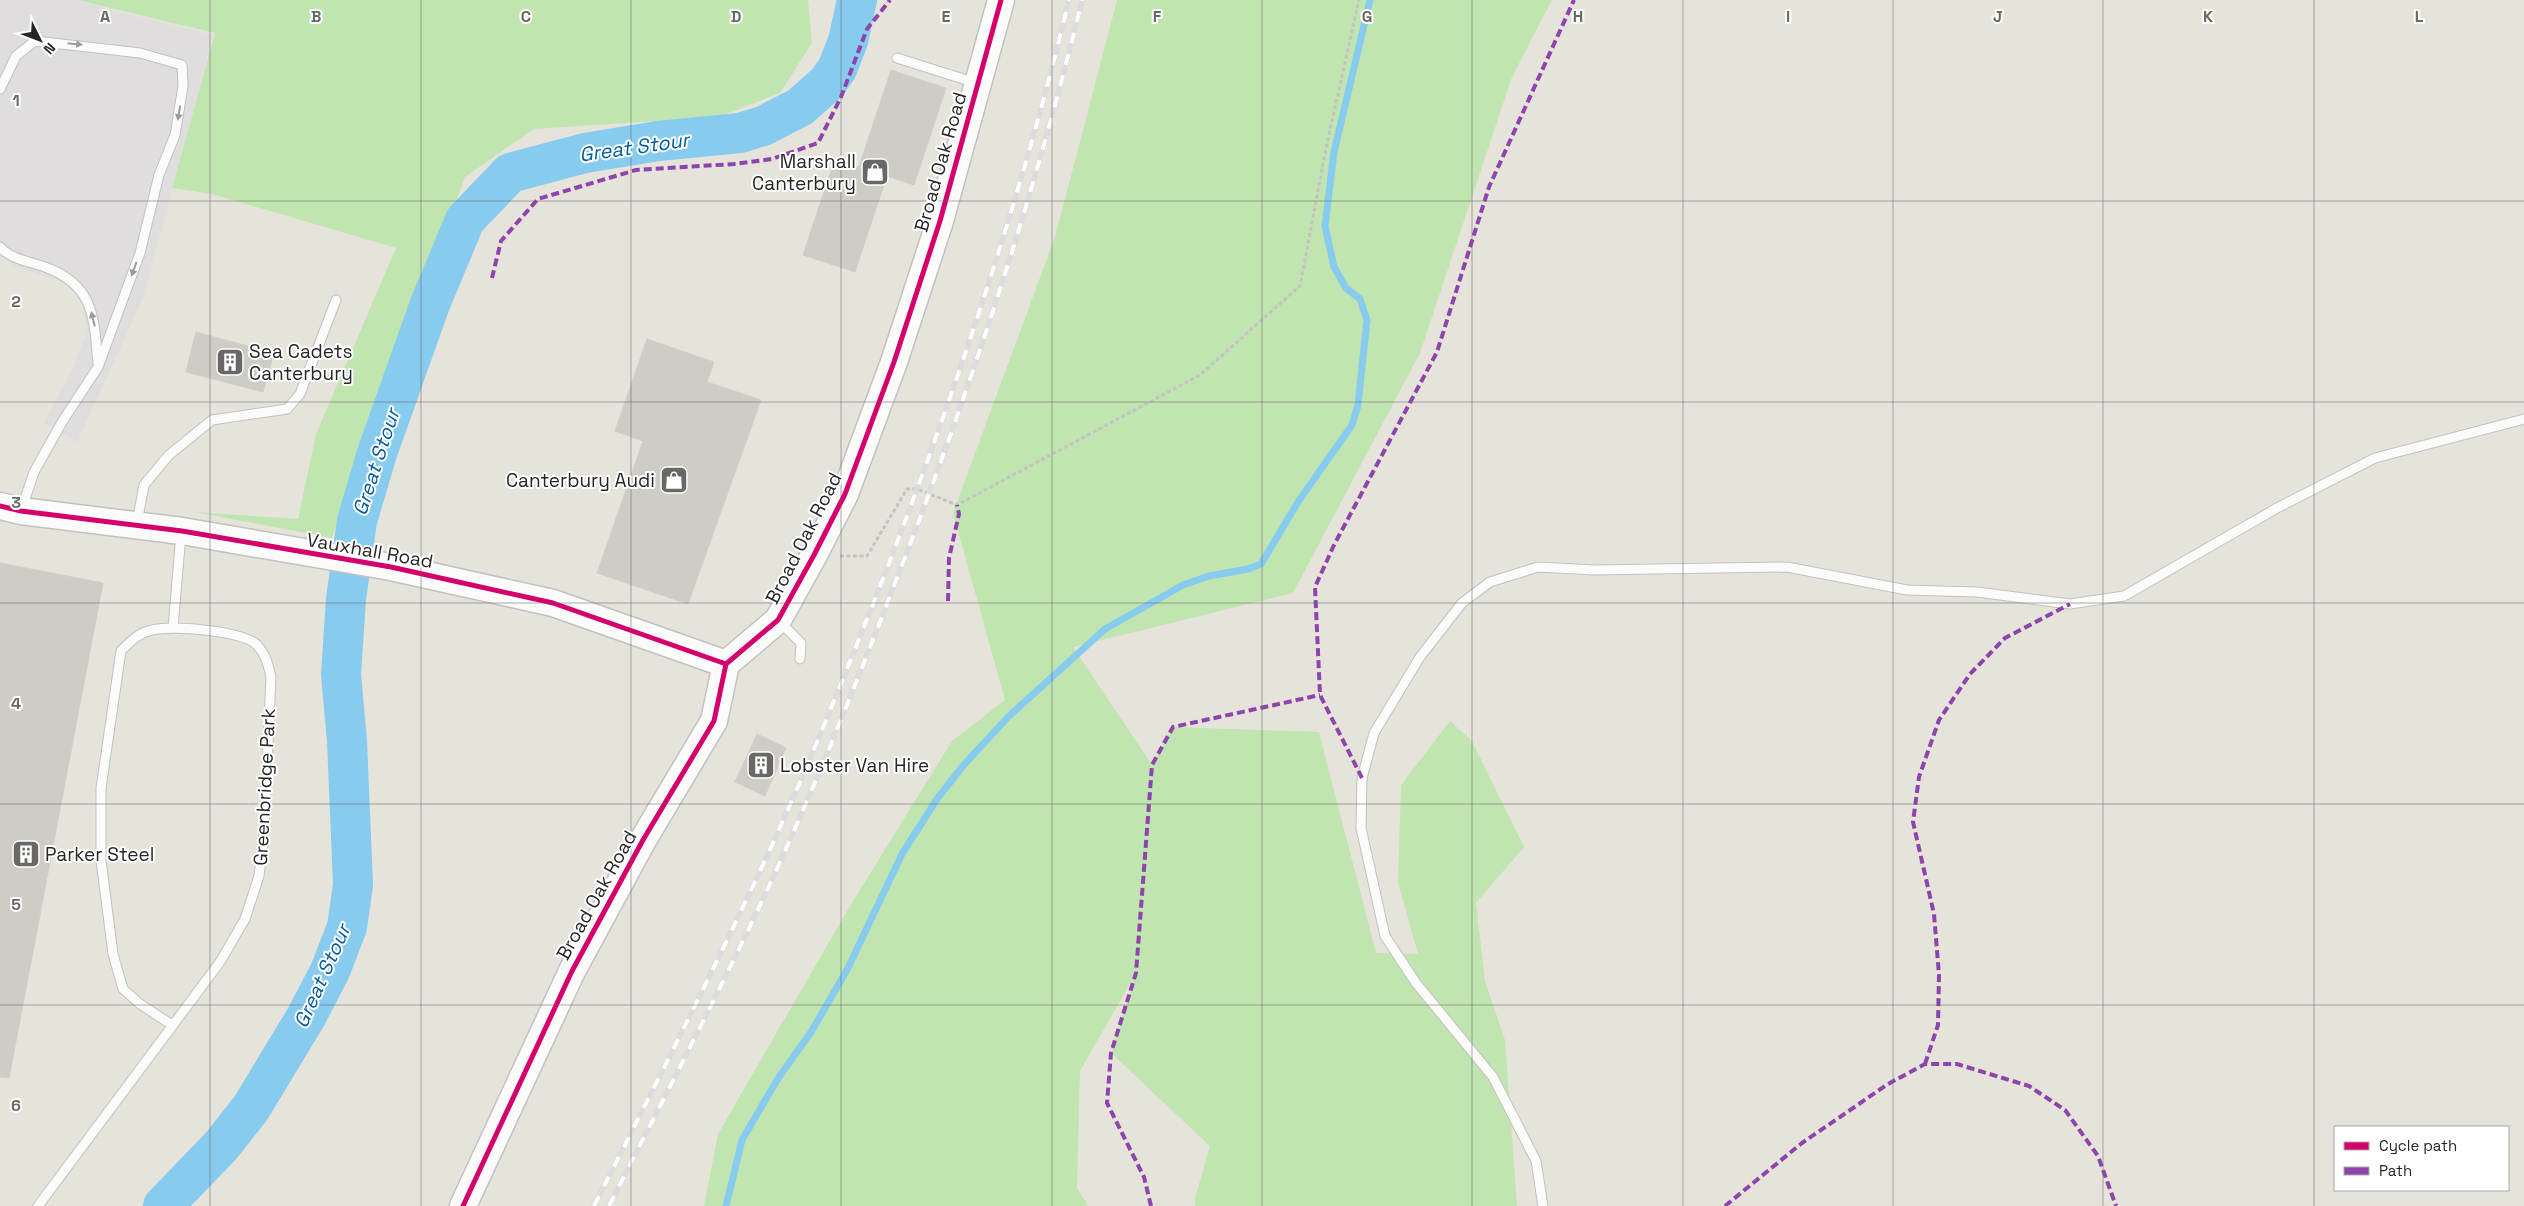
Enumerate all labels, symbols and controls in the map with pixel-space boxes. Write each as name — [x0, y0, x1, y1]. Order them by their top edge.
text: A — [100, 6, 110, 27]
text: B — [311, 6, 321, 27]
text: C — [521, 6, 531, 27]
text: D — [731, 6, 741, 27]
text: E — [942, 6, 951, 27]
text: F — [1153, 6, 1162, 27]
text: G — [1362, 6, 1372, 27]
text: H — [1573, 6, 1583, 27]
text: I — [1786, 6, 1790, 27]
text: J — [1993, 6, 2003, 27]
text: K — [2203, 6, 2213, 27]
text: L — [2415, 6, 2424, 27]
north arrow — [15, 15, 65, 65]
text: N — [40, 39, 59, 58]
one-way arrow — [67, 40, 83, 48]
street label: Broad Oak Road — [909, 89, 972, 235]
text: 1 — [12, 90, 20, 111]
one-way arrow — [174, 106, 182, 122]
water label: Great Stour — [577, 126, 693, 168]
place label: Marshall Canterbury — [752, 149, 856, 196]
shop icon: Marshall Canterbury — [860, 157, 890, 187]
one-way arrow — [130, 262, 138, 276]
text: 2 — [11, 291, 21, 312]
one-way arrow — [89, 311, 97, 326]
place label: Sea Cadets Canterbury — [249, 339, 353, 386]
building icon: Sea Cadets Canterbury — [215, 347, 245, 377]
water label: Great Stour — [347, 403, 406, 519]
shop icon: Canterbury Audi — [659, 465, 689, 495]
place label: Canterbury Audi — [506, 468, 655, 493]
street label: Broad Oak Road — [760, 468, 847, 608]
text: 3 — [11, 492, 21, 513]
street label: Vauxhall Road — [305, 527, 435, 574]
text: 4 — [11, 693, 21, 714]
street label: Greenbridge Park — [248, 708, 281, 866]
building icon: Lobster Van Hire — [746, 750, 776, 780]
place label: Lobster Van Hire — [780, 753, 929, 778]
street label: Broad Oak Road — [551, 826, 642, 964]
building icon: Parker Steel — [11, 839, 41, 869]
place label: Parker Steel — [45, 842, 155, 867]
text: 5 — [11, 894, 21, 915]
water label: Great Stour — [288, 918, 357, 1032]
text: 6 — [11, 1095, 21, 1116]
legend — [2334, 1126, 2509, 1191]
text: Cycle path — [2379, 1136, 2457, 1155]
text: Path — [2379, 1161, 2412, 1180]

